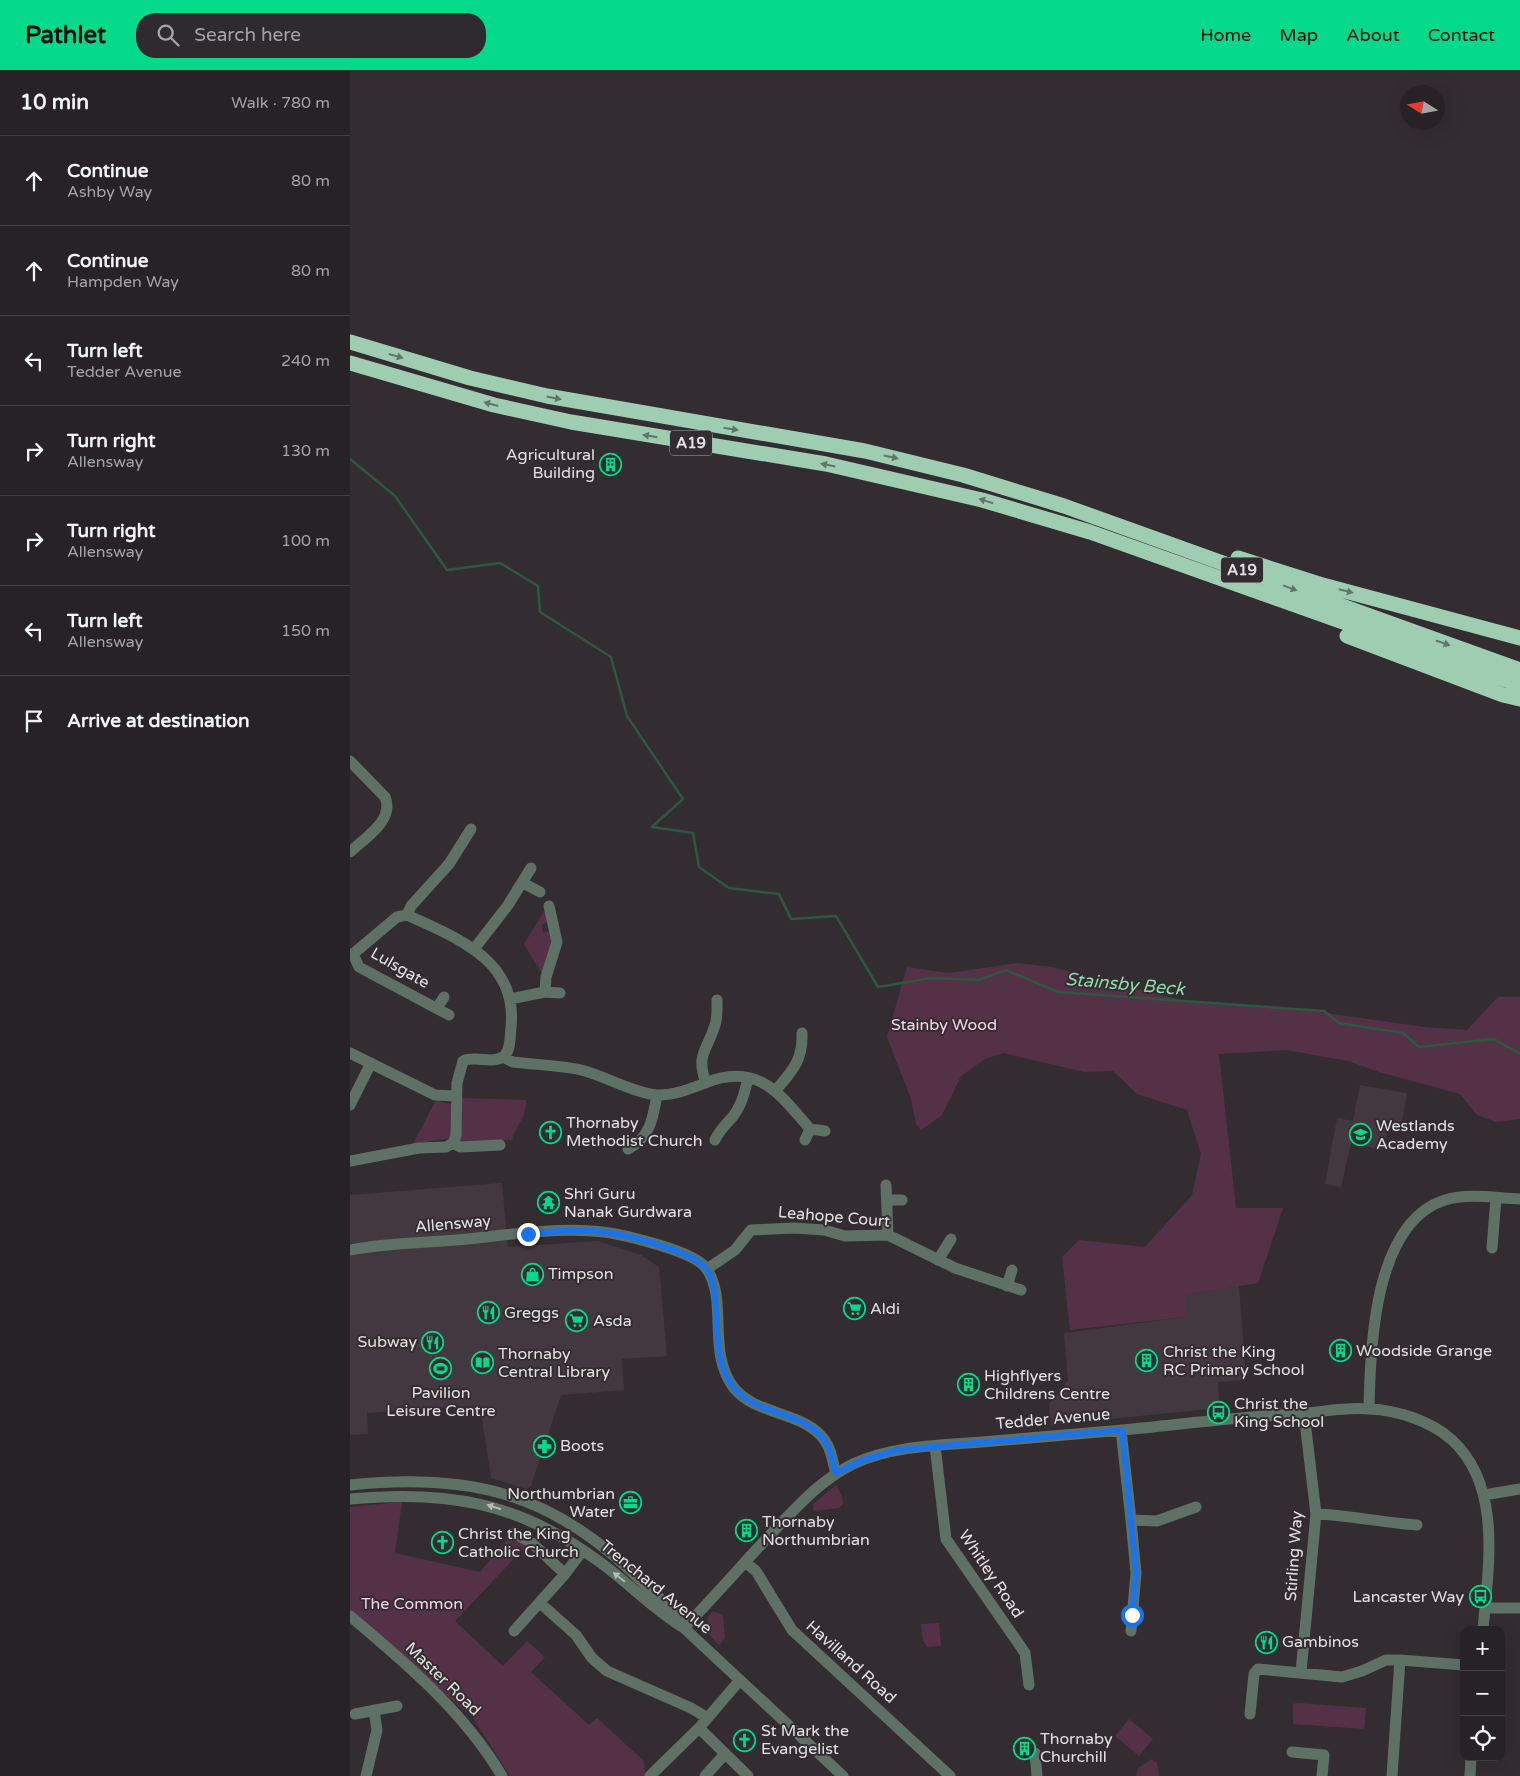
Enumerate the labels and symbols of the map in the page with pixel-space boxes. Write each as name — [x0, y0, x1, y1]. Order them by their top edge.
north arrow — [1400, 85, 1445, 130]
one-way arrow — [389, 353, 404, 361]
one-way arrow — [546, 394, 562, 402]
one-way arrow — [484, 399, 499, 407]
one-way arrow — [723, 425, 739, 433]
road number: A19 — [670, 430, 712, 456]
one-way arrow — [642, 432, 658, 440]
place label: Agricultural Building — [506, 445, 595, 483]
building icon: Agricultural Building — [599, 452, 623, 476]
one-way arrow — [883, 453, 898, 461]
one-way arrow — [820, 460, 836, 468]
one-way arrow — [979, 497, 994, 505]
road number: A19 — [1221, 558, 1263, 582]
one-way arrow — [1283, 584, 1298, 592]
one-way arrow — [1339, 587, 1354, 595]
one-way arrow — [1435, 640, 1450, 647]
street label: Lulsgate — [367, 943, 433, 993]
water label: Stainsby Beck — [1065, 968, 1187, 1000]
park label: Stainby Wood — [891, 1015, 997, 1035]
place label: Thornaby Methodist Church — [566, 1113, 703, 1151]
place label: Westlands Academy — [1376, 1116, 1455, 1154]
church icon: Thornaby Methodist Church — [538, 1120, 562, 1144]
school or university icon: Westlands Academy — [1348, 1123, 1372, 1147]
place label: Shri Guru Nanak Gurdwara — [564, 1184, 692, 1222]
temple icon: Shri Guru Nanak Gurdwara — [536, 1191, 560, 1215]
street label: Leahope Court — [777, 1202, 891, 1232]
street label: Allensway — [414, 1211, 492, 1237]
route end — [517, 1223, 540, 1246]
shop icon: Timpson — [520, 1262, 544, 1286]
place label: Timpson — [548, 1264, 614, 1284]
supermarket icon: Aldi — [842, 1297, 866, 1321]
place label: Aldi — [870, 1299, 900, 1319]
restaurant icon: Greggs — [476, 1301, 500, 1325]
place label: Greggs — [504, 1303, 559, 1323]
supermarket icon: Asda — [565, 1309, 589, 1333]
place label: Asda — [593, 1311, 632, 1331]
restaurant icon: Subway — [421, 1330, 445, 1354]
place label: Subway — [358, 1332, 417, 1352]
building icon: Woodside Grange — [1328, 1339, 1352, 1363]
place label: Woodside Grange — [1356, 1341, 1492, 1361]
place label: Christ the King RC Primary School — [1163, 1342, 1305, 1380]
place label: Thornaby Central Library — [498, 1344, 610, 1382]
building icon: Christ the King RC Primary School — [1135, 1349, 1159, 1373]
library icon: Thornaby Central Library — [470, 1351, 494, 1375]
sports icon: Pavilion Leisure Centre — [429, 1357, 453, 1381]
place label: Highflyers Childrens Centre — [984, 1366, 1110, 1404]
building icon: Highflyers Childrens Centre — [956, 1373, 980, 1397]
place label: Pavilion Leisure Centre — [386, 1383, 496, 1421]
place label: Christ the King School — [1234, 1394, 1324, 1432]
bus stop icon: Christ the King School — [1206, 1401, 1230, 1425]
street label: Tedder Avenue — [995, 1404, 1111, 1434]
pharmacy icon: Boots — [532, 1434, 556, 1458]
place label: Boots — [560, 1436, 604, 1456]
place label: Northumbrian Water — [507, 1484, 616, 1522]
office icon: Northumbrian Water — [619, 1491, 643, 1515]
one-way arrow — [486, 1503, 501, 1511]
street label: Stirling Way — [1281, 1510, 1307, 1602]
place label: Thornaby Northumbrian — [762, 1512, 870, 1550]
building icon: Thornaby Northumbrian — [734, 1519, 758, 1543]
place label: Christ the King Catholic Church — [458, 1524, 579, 1562]
street label: Whitley Road — [954, 1526, 1028, 1622]
church icon: Christ the King Catholic Church — [430, 1531, 454, 1555]
street label: Trenchard Avenue — [596, 1536, 716, 1638]
one-way arrow — [612, 1571, 625, 1582]
bus stop icon: Lancaster Way — [1468, 1585, 1492, 1609]
place label: Lancaster Way — [1353, 1587, 1464, 1607]
park label: The Common — [361, 1594, 463, 1614]
route start — [1121, 1604, 1144, 1627]
street label: Havilland Road — [802, 1616, 900, 1708]
restaurant icon: Gambinos — [1254, 1630, 1278, 1654]
place label: Gambinos — [1282, 1632, 1359, 1652]
street label: Master Road — [401, 1638, 485, 1720]
place label: St Mark the Evangelist — [761, 1721, 849, 1759]
church icon: St Mark the Evangelist — [733, 1728, 757, 1752]
place label: Thornaby Churchill — [1040, 1729, 1113, 1767]
building icon: Thornaby Churchill — [1012, 1736, 1036, 1760]

